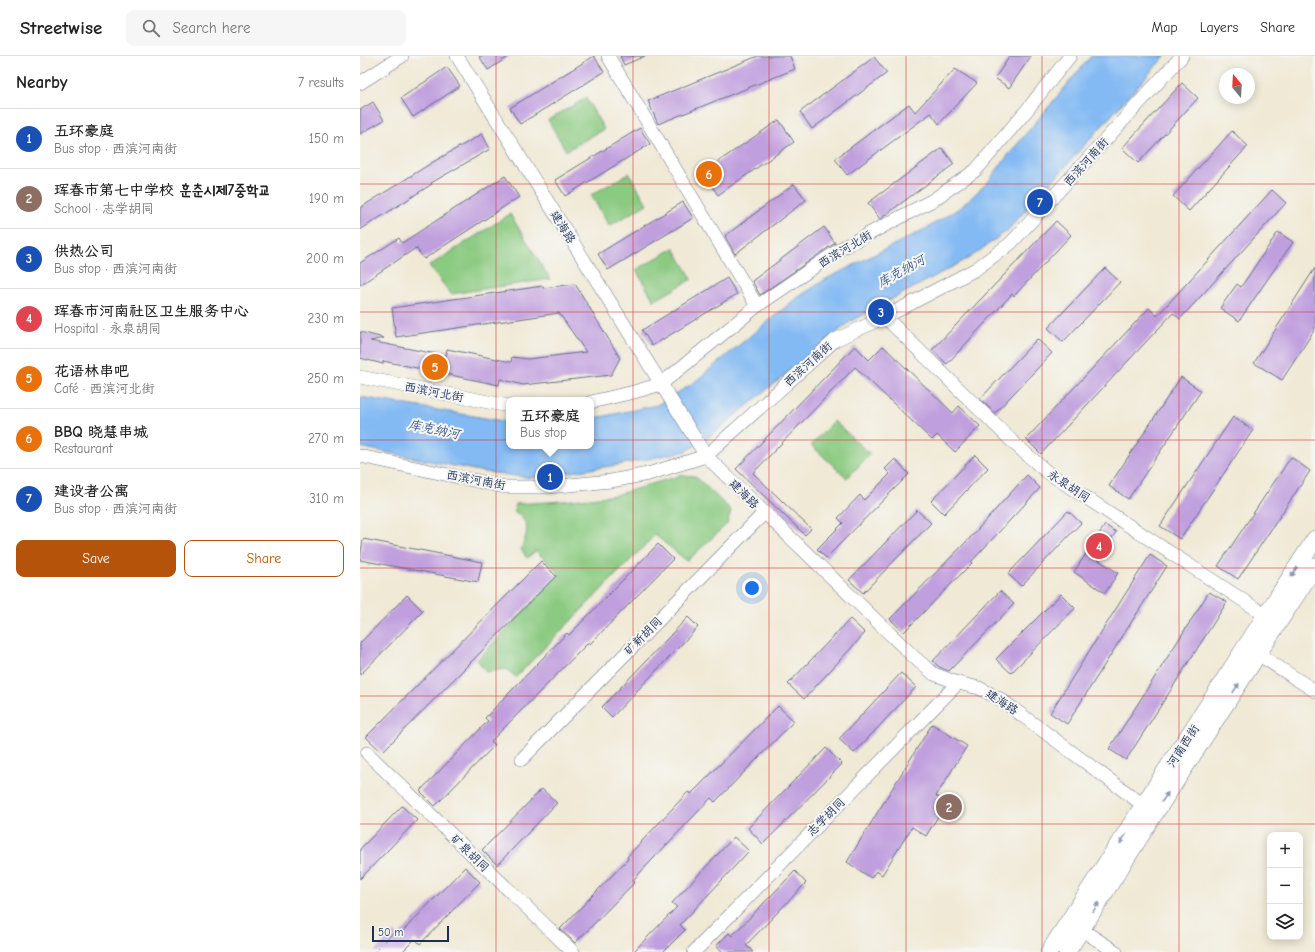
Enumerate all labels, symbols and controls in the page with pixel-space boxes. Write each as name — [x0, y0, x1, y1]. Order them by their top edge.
search box — [126, 10, 406, 46]
text: Streetwise — [20, 17, 102, 39]
icon: search — [140, 17, 162, 39]
text: Search here — [172, 19, 250, 37]
text: Map — [1151, 19, 1178, 36]
text: Layers — [1200, 19, 1238, 36]
text: Share — [1260, 19, 1295, 36]
north arrow — [1219, 68, 1255, 104]
text: Nearby — [16, 73, 67, 92]
text: 7 results — [298, 75, 344, 90]
text: 五环豪庭 — [54, 122, 114, 140]
text: 1 — [26, 131, 32, 146]
text: 150 m — [309, 131, 344, 146]
street label: 西滨河南街 — [1061, 135, 1111, 189]
text: Bus stop · 西滨河南街 — [54, 141, 177, 156]
pin: 6 — [696, 159, 722, 189]
text: 珲春市第七中学校 훈춘시제7중학교 — [54, 181, 271, 199]
pin: 7 — [1027, 187, 1053, 217]
text: 2 — [26, 191, 32, 206]
text: 190 m — [309, 191, 344, 206]
text: School · 志学胡同 — [54, 201, 154, 216]
street label: 建海路 — [548, 208, 578, 246]
street label: 西滨河北街 — [816, 228, 874, 270]
text: 供热公司 — [54, 242, 114, 260]
text: 3 — [26, 251, 32, 266]
text: 200 m — [306, 251, 344, 266]
water label: 库克纳河 — [875, 251, 929, 290]
text: Bus stop · 西滨河南街 — [54, 261, 177, 276]
pin: 3 — [868, 297, 894, 327]
text: 珲春市河南社区卫生服务中心 — [54, 302, 249, 320]
text: 4 — [26, 311, 32, 326]
text: 230 m — [308, 311, 344, 326]
text: Hospital · 永泉胡同 — [54, 321, 161, 336]
street label: 西滨河南街 — [781, 339, 835, 389]
pin: 5 — [422, 352, 448, 382]
text: 花语林串吧 — [54, 362, 129, 380]
text: 5 — [26, 371, 32, 386]
text: 250 m — [307, 371, 344, 386]
street label: 西滨河北街 — [403, 379, 465, 405]
text: Café · 西滨河北街 — [54, 381, 154, 396]
popup — [506, 397, 594, 449]
text: 五环豪庭 — [520, 407, 580, 425]
water label: 库克纳河 — [407, 416, 463, 442]
text: BBQ 晓慧串城 — [54, 423, 148, 441]
text: Bus stop — [520, 425, 567, 440]
text: 6 — [26, 431, 32, 446]
text: 270 m — [308, 431, 344, 446]
text: Restaurant — [54, 441, 113, 456]
pin: 1 — [537, 462, 563, 492]
street label: 西滨河南街 — [445, 467, 507, 493]
street label: 永泉胡同 — [1045, 467, 1093, 505]
street label: 建海路 — [726, 476, 762, 512]
text: 建设者公寓 — [54, 482, 129, 500]
text: 7 — [26, 491, 32, 506]
text: 310 m — [309, 491, 344, 506]
text: Bus stop · 西滨河南街 — [54, 501, 177, 516]
pin: 4 — [1086, 531, 1112, 561]
button: Save — [16, 540, 176, 577]
button: Share — [184, 540, 344, 577]
one-way arrow — [1290, 567, 1298, 577]
your location — [742, 578, 762, 598]
street label: 矿新胡同 — [621, 614, 665, 658]
one-way arrow — [1232, 682, 1239, 694]
street label: 建海路 — [983, 686, 1021, 718]
street label: 河南西街 — [1164, 722, 1202, 770]
pin: 2 — [936, 792, 962, 822]
one-way arrow — [1161, 792, 1169, 802]
street label: 志学胡同 — [804, 795, 848, 839]
street label: 矿泉胡同 — [448, 831, 492, 875]
map controls — [1267, 832, 1303, 940]
button: + — [1267, 832, 1303, 868]
one-way arrow — [1119, 834, 1127, 844]
button: − — [1267, 868, 1303, 904]
one-way arrow — [1092, 902, 1100, 912]
button: layers — [1267, 904, 1303, 940]
scale bar — [372, 924, 449, 943]
text: 50 m — [378, 926, 403, 939]

